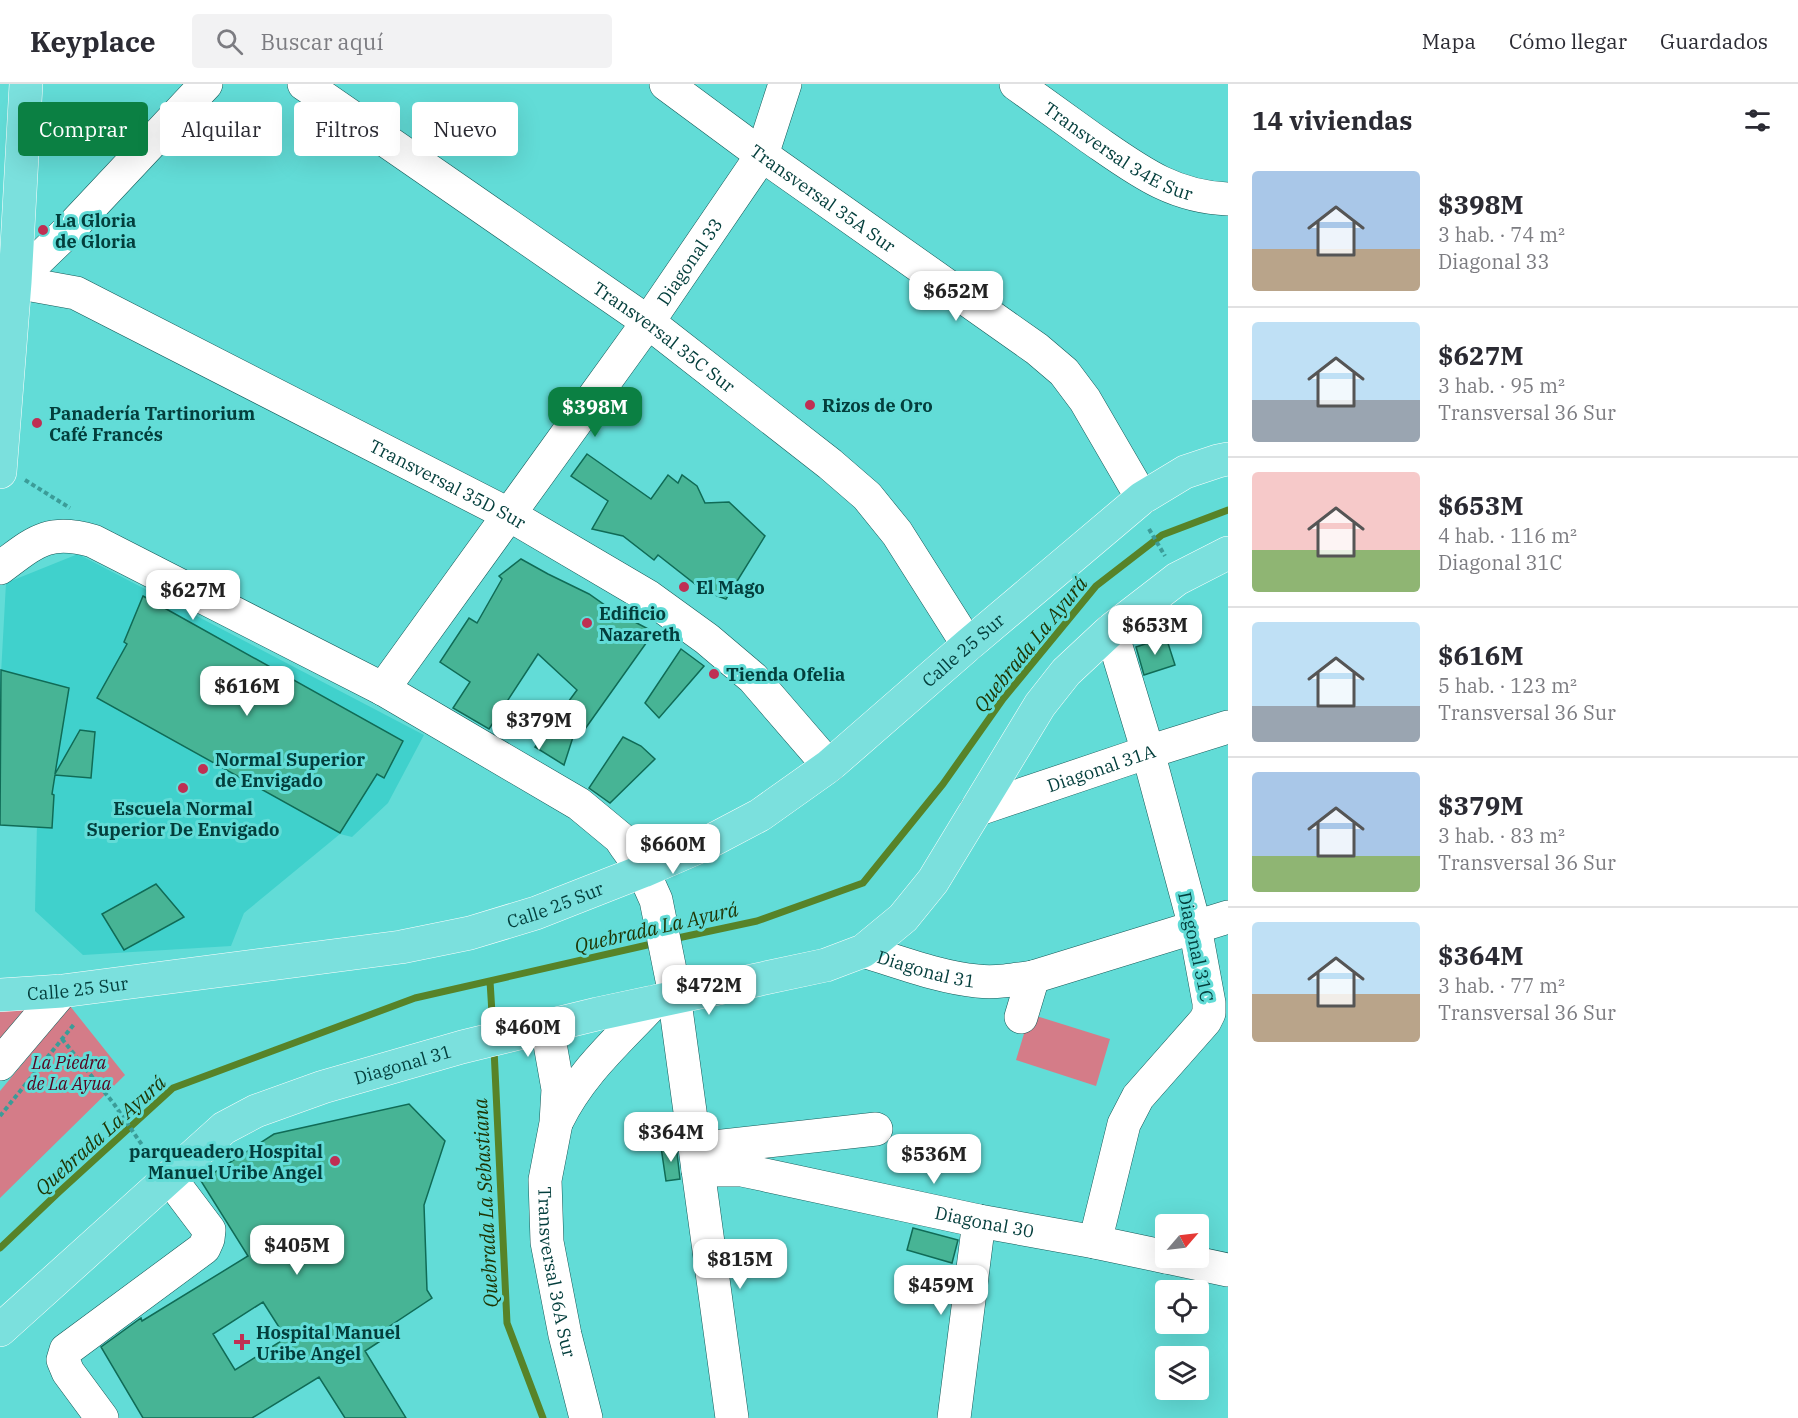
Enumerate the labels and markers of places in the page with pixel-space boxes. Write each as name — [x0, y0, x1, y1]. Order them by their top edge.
place label: La Gloria de Gloria — [55, 209, 136, 253]
marker: La Gloria de Gloria — [36, 223, 50, 237]
pin: $652M — [914, 271, 998, 322]
pin: $398M — [553, 387, 637, 438]
place label: Rizos de Oro — [822, 394, 933, 417]
marker: Rizos de Oro — [803, 398, 817, 412]
place label: Panadería Tartinorium Café Francés — [49, 402, 256, 446]
marker: Panadería Tartinorium Café Francés — [30, 416, 44, 430]
pin: $627M — [151, 570, 235, 621]
place label: El Mago — [696, 576, 765, 599]
marker: El Mago — [677, 580, 691, 594]
place label: Edificio Nazareth — [599, 602, 681, 646]
pin: $653M — [1113, 605, 1197, 656]
marker: Edificio Nazareth — [580, 616, 594, 630]
place label: Tienda Ofelia — [726, 663, 845, 686]
pin: $616M — [205, 666, 289, 717]
marker: Tienda Ofelia — [707, 667, 721, 681]
pin: $379M — [497, 700, 581, 751]
place label: Normal Superior de Envigado — [215, 748, 365, 792]
marker: Normal Superior de Envigado — [196, 762, 210, 776]
marker: Escuela Normal Superior De Envigado — [176, 781, 190, 795]
place label: Escuela Normal Superior De Envigado — [86, 797, 280, 841]
pin: $660M — [631, 824, 715, 875]
pin: $472M — [667, 965, 751, 1016]
pin: $460M — [486, 1007, 570, 1058]
pin: $364M — [629, 1112, 713, 1163]
pin: $536M — [892, 1134, 976, 1185]
place label: parqueadero Hospital Manuel Uribe Angel — [129, 1140, 323, 1184]
marker: parqueadero Hospital Manuel Uribe Angel — [328, 1154, 342, 1168]
pin: $405M — [255, 1225, 339, 1276]
pin: $815M — [698, 1239, 782, 1290]
pin: $459M — [899, 1265, 983, 1316]
place label: Hospital Manuel Uribe Angel — [256, 1321, 401, 1365]
marker: Hospital Manuel Uribe Angel — [233, 1333, 251, 1351]

